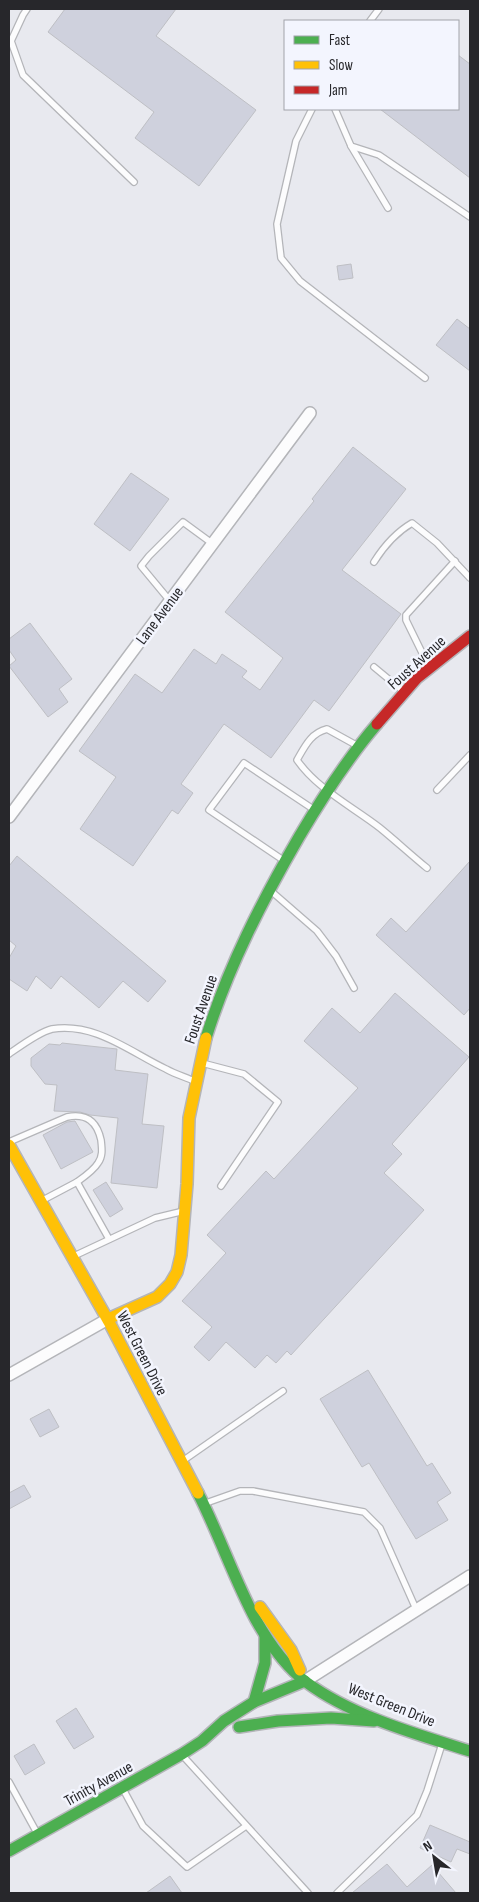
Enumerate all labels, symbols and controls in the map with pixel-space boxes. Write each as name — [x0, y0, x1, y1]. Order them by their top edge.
legend — [284, 20, 459, 110]
text: Fast — [329, 31, 351, 50]
text: Slow — [329, 56, 353, 75]
text: Jam — [328, 81, 347, 100]
street label: Lane Avenue — [132, 583, 188, 648]
street label: Foust Avenue — [384, 632, 450, 694]
street label: Foust Avenue — [181, 973, 222, 1046]
street label: West Green Drive — [112, 1308, 171, 1399]
street label: West Green Drive — [345, 1679, 438, 1731]
street label: Trinity Avenue — [61, 1758, 136, 1811]
north arrow — [409, 1832, 459, 1882]
text: N — [420, 1837, 435, 1855]

